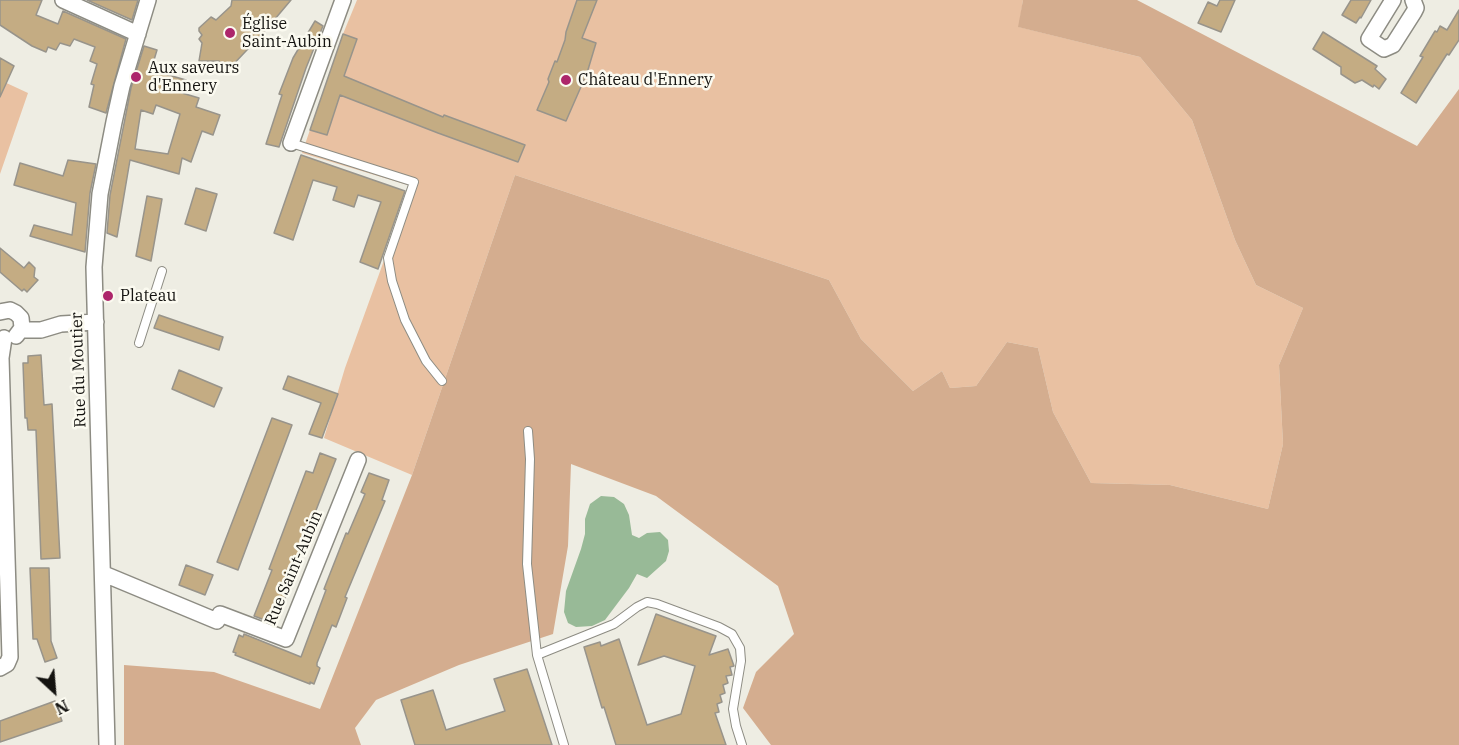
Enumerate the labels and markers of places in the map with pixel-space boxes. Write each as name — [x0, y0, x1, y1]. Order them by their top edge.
place label: Église Saint-Aubin — [242, 14, 332, 52]
marker: Église Saint-Aubin — [223, 26, 237, 40]
place label: Aux saveurs d'Ennery — [148, 58, 239, 96]
marker: Aux saveurs d'Ennery — [129, 70, 143, 84]
place label: Château d'Ennery — [578, 70, 713, 90]
marker: Château d'Ennery — [559, 73, 573, 87]
place label: Plateau — [120, 286, 176, 306]
marker: Plateau — [101, 289, 115, 303]

